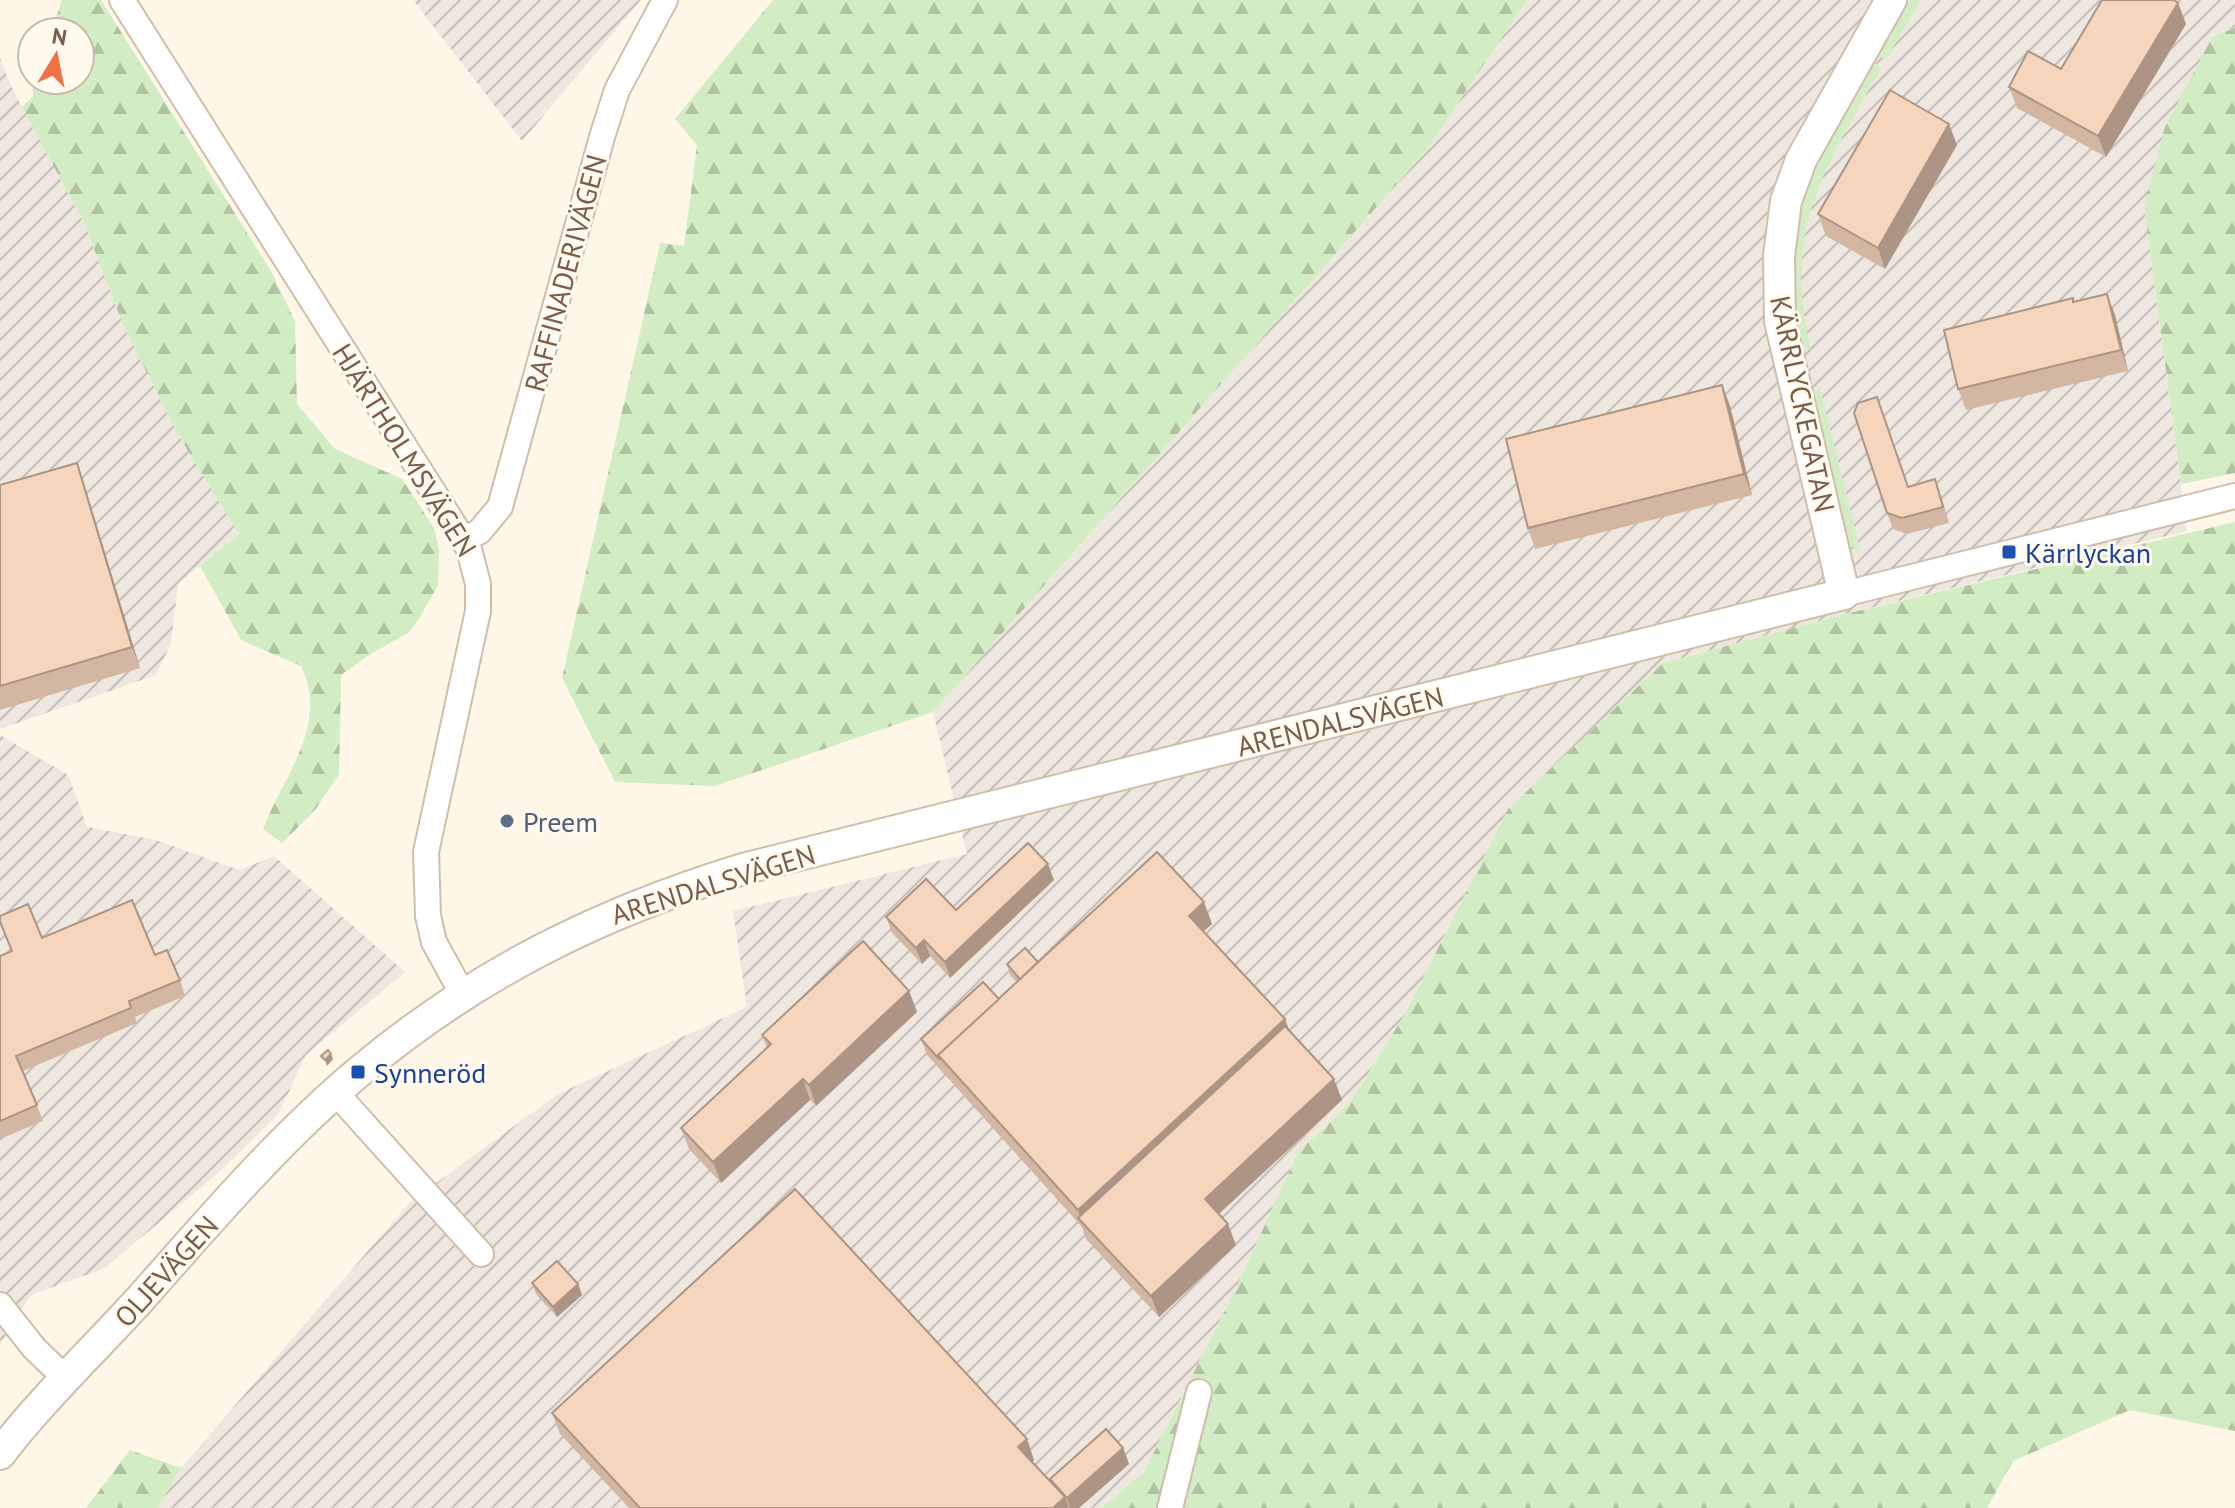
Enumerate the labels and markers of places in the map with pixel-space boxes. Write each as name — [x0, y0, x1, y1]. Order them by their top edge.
place label: Kärrlyckan — [2025, 534, 2151, 571]
marker: Kärrlyckan — [2000, 543, 2018, 561]
place label: Preem — [523, 803, 598, 840]
marker: Preem — [498, 812, 516, 830]
place label: Synneröd — [374, 1054, 486, 1091]
marker: Synneröd — [349, 1063, 367, 1081]

